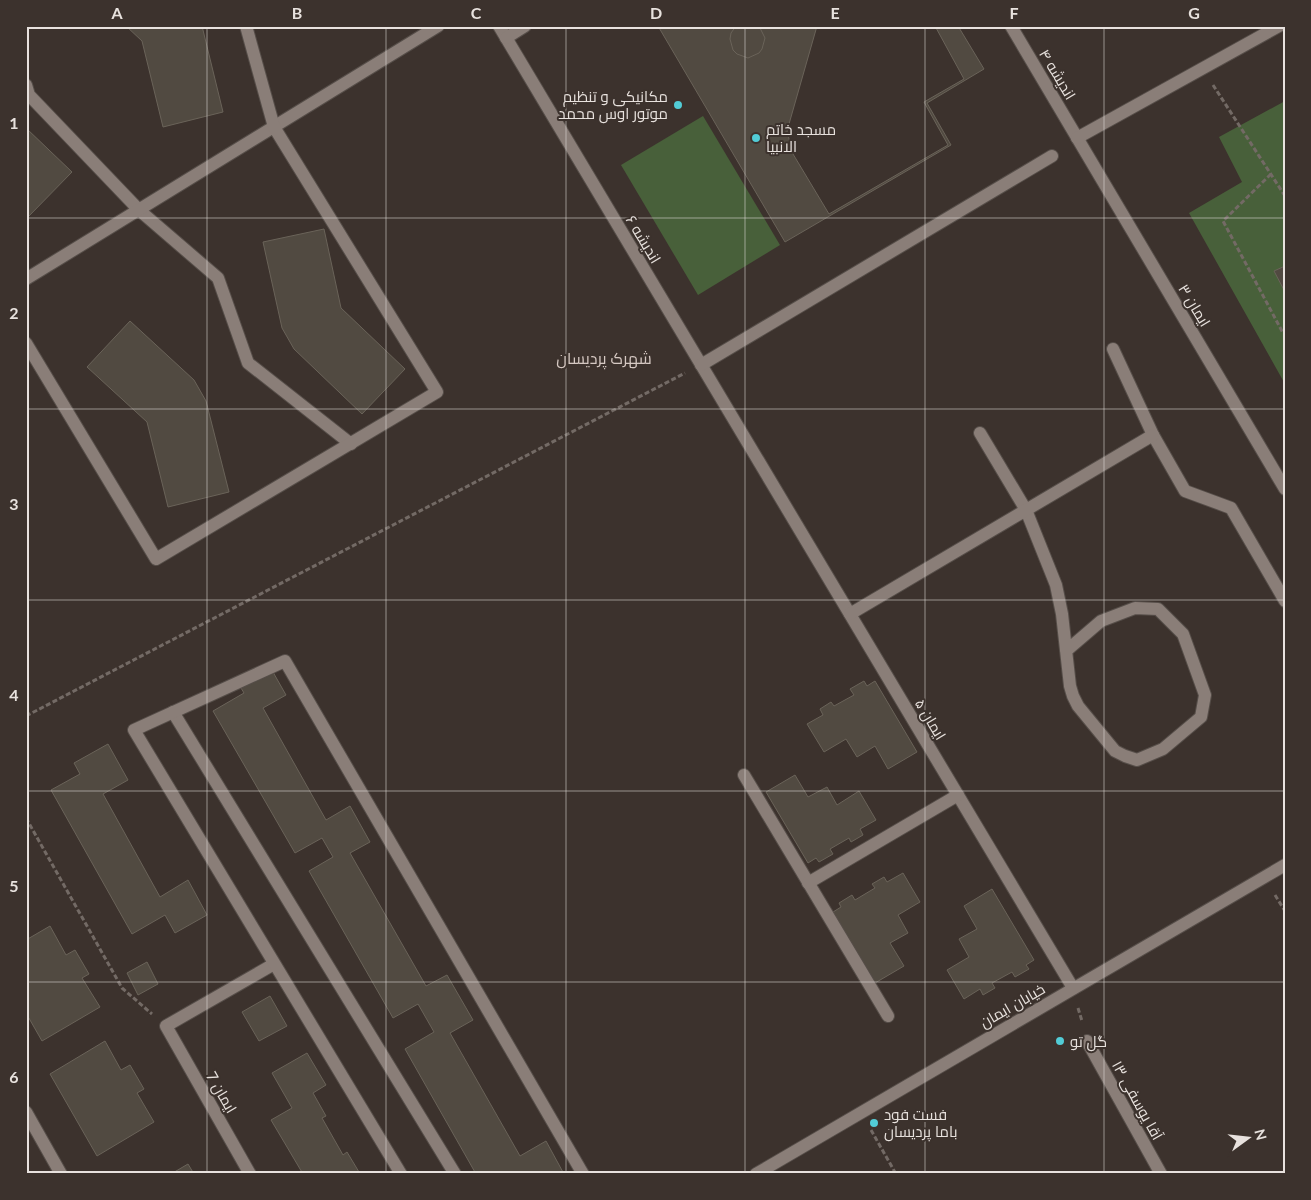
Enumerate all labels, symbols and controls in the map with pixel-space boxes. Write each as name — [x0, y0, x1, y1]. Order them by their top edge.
text: A — [110, 3, 123, 22]
text: B — [292, 3, 302, 22]
text: C — [471, 3, 482, 22]
text: D — [650, 3, 662, 22]
text: E — [830, 3, 840, 22]
text: F — [1009, 3, 1019, 22]
text: G — [1188, 3, 1200, 22]
street label: انديشه ۴ — [1036, 46, 1080, 102]
place label: مکانیکی و تنظیم موتور اوس محمد — [558, 87, 668, 124]
marker: مکانیکی و تنظیم موتور اوس محمد — [672, 99, 684, 111]
text: 1 — [9, 113, 19, 132]
place label: مسجد خاتم الانبیا — [766, 120, 836, 155]
marker: مسجد خاتم الانبیا — [750, 132, 762, 144]
street label: اندیشه ۶ — [623, 212, 665, 266]
street label: ایمان ۳ — [1174, 280, 1215, 331]
text: 2 — [9, 303, 19, 322]
district label: شهرک پردیسان — [556, 348, 652, 370]
text: 3 — [9, 494, 19, 513]
text: 4 — [9, 685, 19, 704]
street label: ایمان ۵ — [910, 695, 950, 744]
text: 5 — [9, 876, 19, 895]
street label: خیابان ایمان — [976, 979, 1049, 1033]
place label: گل تو — [1070, 1032, 1107, 1052]
marker: گل تو — [1054, 1035, 1066, 1047]
street label: آقا یوسفی ۱۳ — [1107, 1057, 1167, 1144]
text: 6 — [9, 1067, 19, 1086]
street label: ایمان 7 — [201, 1068, 241, 1117]
place label: فست فود باما پردیسان — [884, 1105, 957, 1142]
north arrow — [1224, 1112, 1274, 1162]
marker: فست فود باما پردیسان — [868, 1117, 880, 1129]
text: N — [1251, 1127, 1271, 1142]

